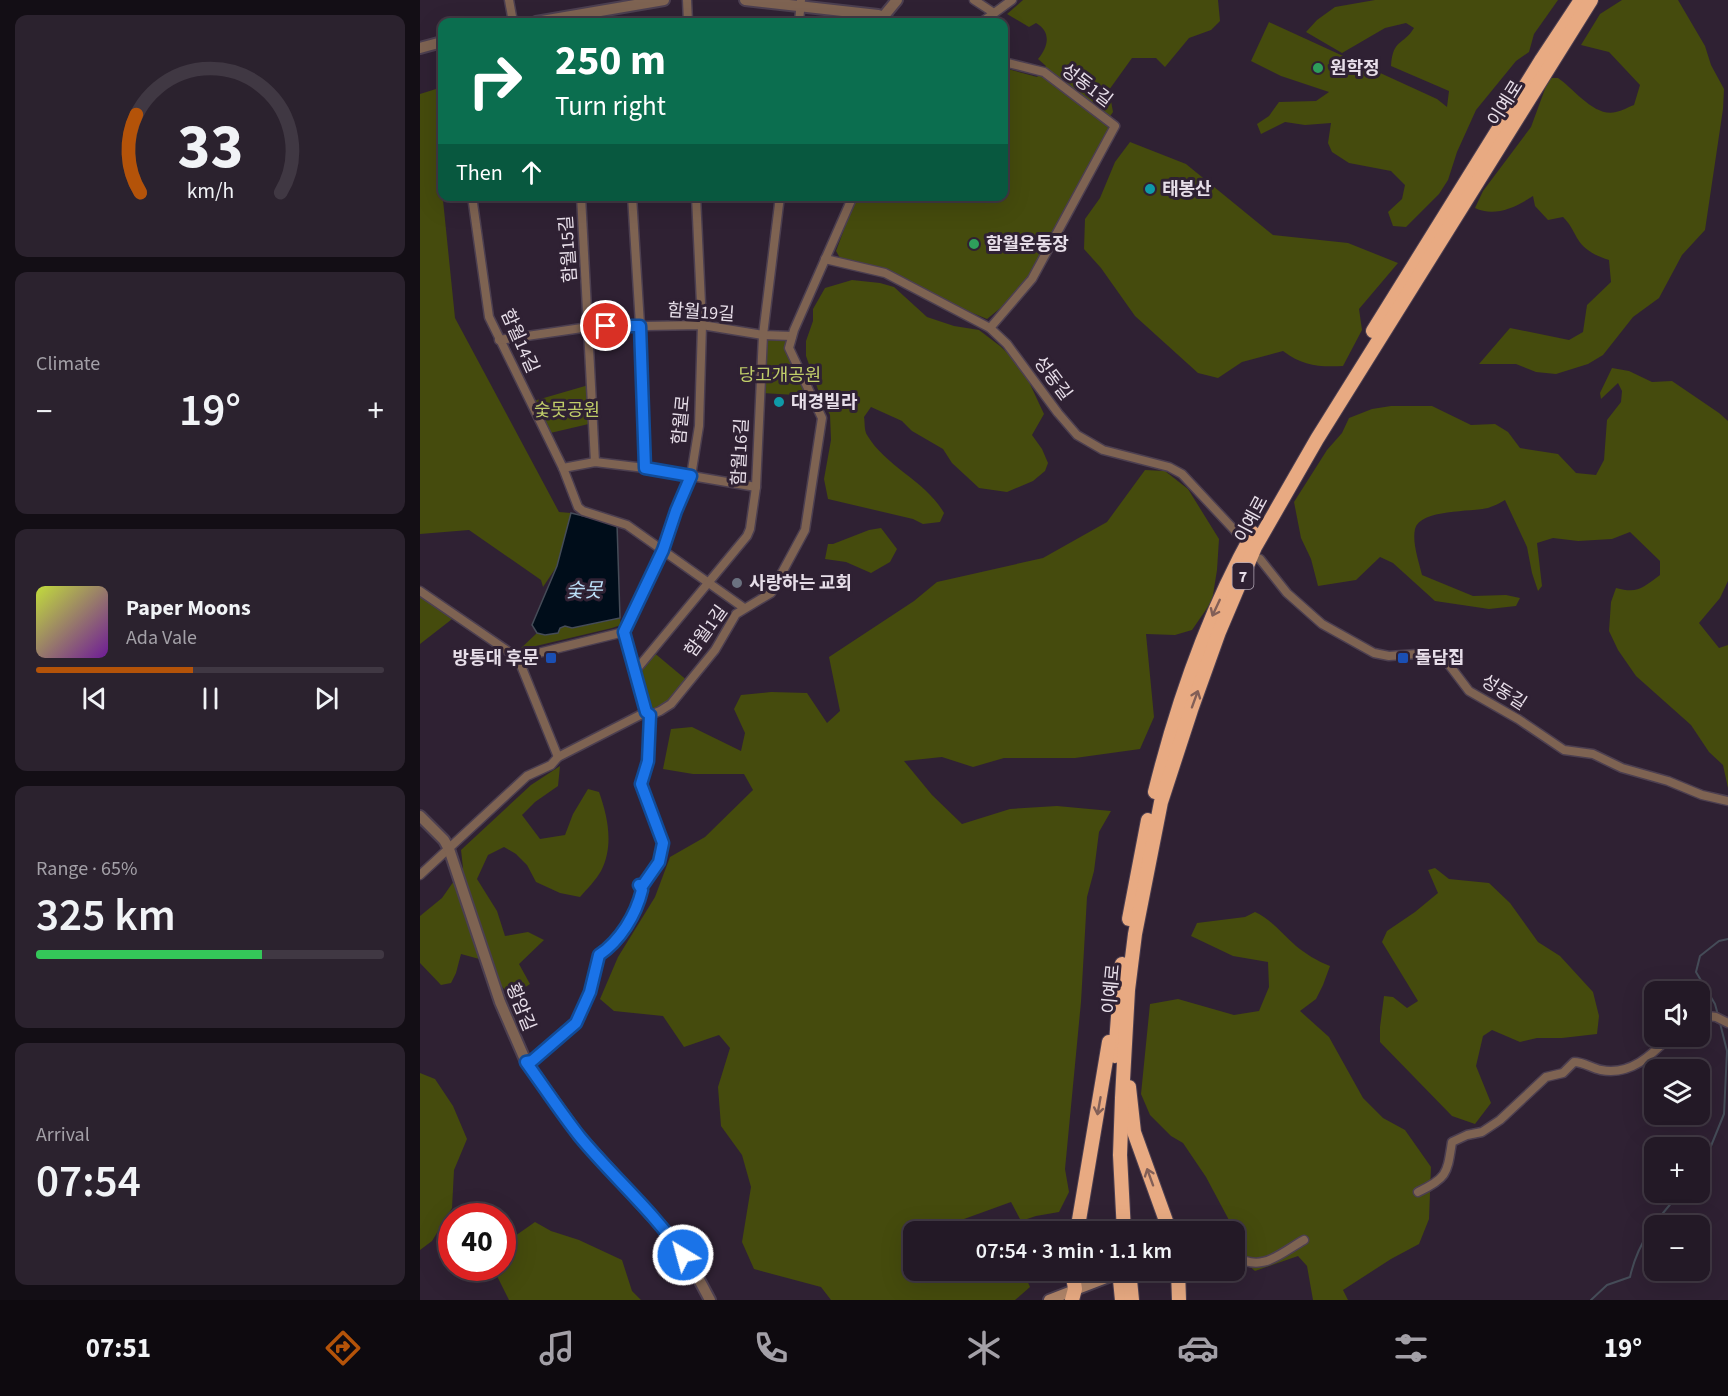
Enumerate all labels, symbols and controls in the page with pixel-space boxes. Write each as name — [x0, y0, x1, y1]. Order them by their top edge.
text: 250 m — [555, 31, 666, 91]
icon: right — [456, 42, 534, 120]
place label: 원학정 — [1330, 56, 1380, 81]
street label: 성동1길 — [1056, 58, 1118, 113]
marker: 원학정 — [1311, 61, 1325, 75]
street label: 이예로 — [1482, 76, 1529, 131]
text: Turn right — [555, 87, 666, 126]
text: 33 — [177, 103, 243, 192]
icon: ahead — [515, 156, 548, 189]
text: Then — [456, 157, 503, 189]
text: km/h — [186, 176, 234, 207]
place label: 태봉산 — [1162, 177, 1212, 202]
marker: 태봉산 — [1143, 182, 1157, 196]
street label: 함월15길 — [554, 214, 583, 284]
place label: 함월운동장 — [986, 232, 1069, 257]
marker: 함월운동장 — [967, 237, 981, 251]
street label: 함월19길 — [666, 298, 736, 327]
pin — [580, 300, 631, 351]
street label: 함월14길 — [494, 305, 545, 377]
icon: arrive — [589, 309, 622, 342]
text: Climate — [36, 350, 100, 378]
street label: 성동길 — [1028, 351, 1078, 406]
park label: 당고개공원 — [739, 363, 821, 388]
text: 19° — [179, 379, 241, 443]
text: − — [36, 388, 52, 435]
text: + — [368, 388, 384, 435]
place label: 대경빌라 — [791, 390, 858, 415]
street label: 함월로 — [667, 394, 696, 446]
marker: 대경빌라 — [772, 395, 786, 409]
park label: 숯못공원 — [534, 398, 600, 423]
street label: 함월16길 — [726, 418, 755, 486]
street label: 이예로 — [1229, 491, 1274, 547]
road number: 7 — [1232, 563, 1254, 589]
place label: 사랑하는 교회 — [749, 571, 852, 596]
marker: 사랑하는 교회 — [730, 576, 744, 590]
water label: 숯못 — [566, 577, 604, 605]
text: Paper Moons — [126, 592, 251, 624]
one-way arrow — [1209, 599, 1221, 617]
street label: 함월1길 — [679, 600, 734, 662]
text: Ada Vale — [126, 624, 197, 652]
place label: 방통대 후문 — [453, 646, 539, 671]
place label: 돌담집 — [1415, 646, 1465, 671]
marker: 방통대 후문 — [544, 651, 558, 665]
marker: 돌담집 — [1396, 651, 1410, 665]
street label: 성동길 — [1476, 669, 1531, 716]
icon: previous — [78, 682, 111, 715]
icon: pause — [194, 682, 227, 715]
icon: next — [310, 682, 343, 715]
one-way arrow — [1190, 690, 1201, 709]
text: Range · 65% — [36, 855, 137, 883]
text: 325 km — [36, 884, 176, 948]
street label: 이예로 — [1097, 963, 1126, 1015]
street label: 황암길 — [500, 979, 541, 1035]
map controls — [1644, 981, 1710, 1281]
button: sound — [1644, 981, 1710, 1047]
button: layers — [1644, 1059, 1710, 1125]
one-way arrow — [1094, 1096, 1105, 1116]
text: Arrival — [36, 1121, 90, 1149]
button: + — [1644, 1137, 1710, 1203]
text: 07:54 — [36, 1150, 141, 1214]
one-way arrow — [1144, 1168, 1155, 1186]
speed limit sign: 40 — [438, 1203, 516, 1281]
button: − — [1644, 1215, 1710, 1281]
position arrow — [651, 1223, 715, 1287]
text: 07:54 · 3 min · 1.1 km — [976, 1235, 1172, 1267]
icon: directions — [322, 1327, 364, 1369]
icon: music — [536, 1327, 578, 1369]
icon: phone — [750, 1327, 792, 1369]
icon: climate — [963, 1327, 1005, 1369]
icon: car — [1177, 1327, 1219, 1369]
icon: filters — [1390, 1327, 1432, 1369]
text: 07:51 — [86, 1329, 151, 1368]
text: 19° — [1604, 1329, 1642, 1368]

